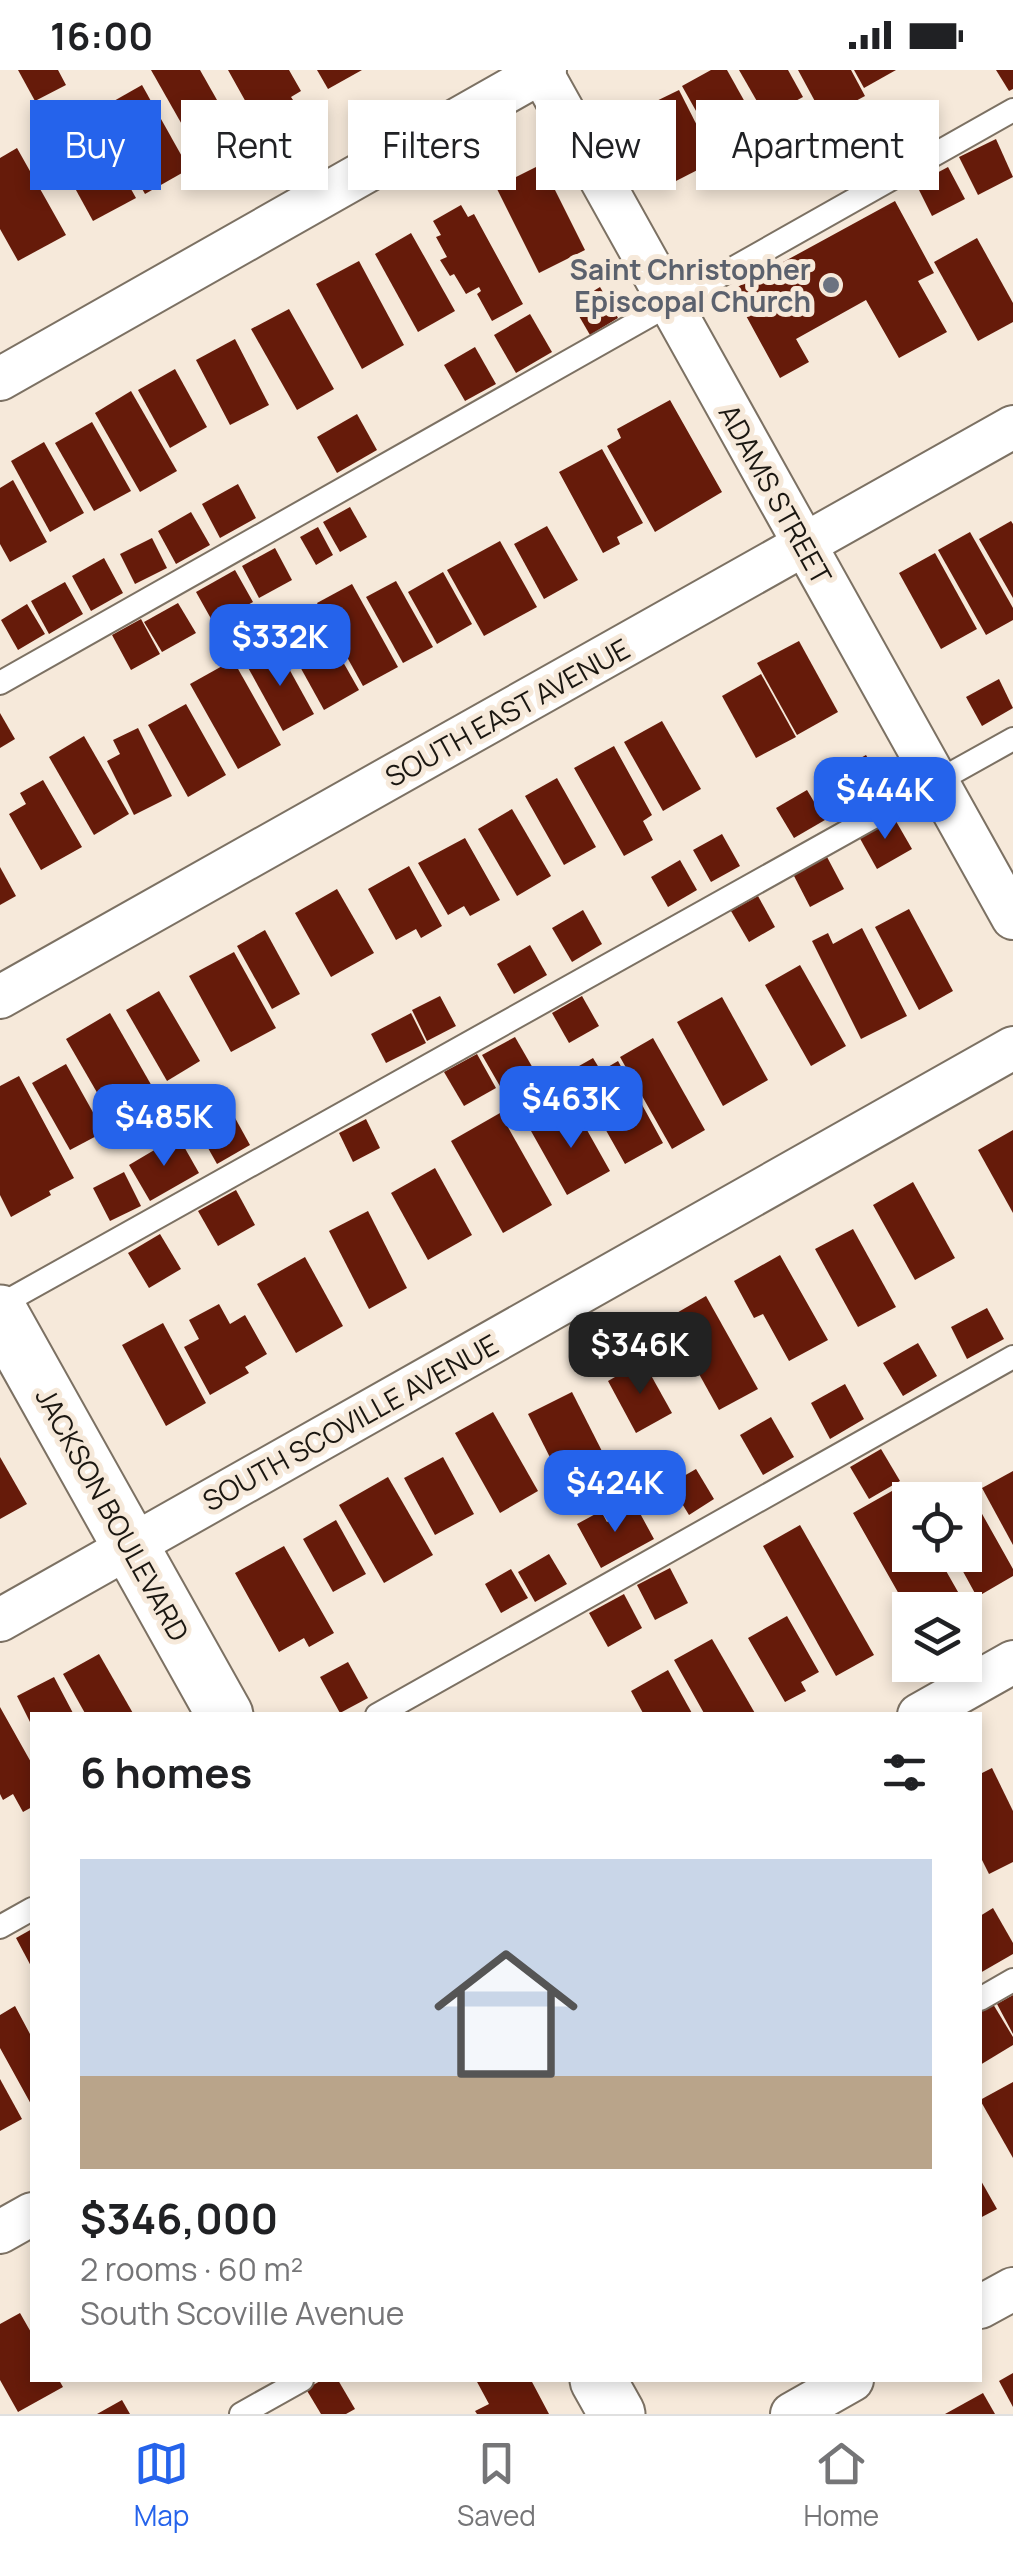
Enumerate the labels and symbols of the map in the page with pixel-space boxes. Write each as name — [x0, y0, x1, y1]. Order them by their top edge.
place label: Saint Christopher Episcopal Church — [570, 250, 811, 320]
marker: Saint Christopher Episcopal Church — [820, 274, 842, 296]
street label: ADAMS STREET — [711, 397, 841, 591]
pin: $332K — [210, 604, 350, 689]
street label: SOUTH EAST AVENUE — [378, 629, 636, 795]
pin: $444K — [815, 757, 955, 842]
pin: $463K — [501, 1066, 641, 1151]
pin: $485K — [94, 1084, 234, 1169]
pin: $346K — [570, 1312, 710, 1397]
street label: SOUTH SCOVILLE AVENUE — [195, 1325, 505, 1519]
street label: JACKSON BOULEVARD — [27, 1381, 199, 1647]
pin: $424K — [545, 1450, 685, 1535]

